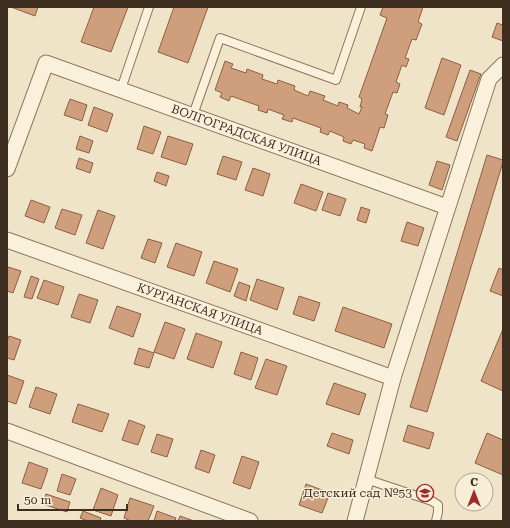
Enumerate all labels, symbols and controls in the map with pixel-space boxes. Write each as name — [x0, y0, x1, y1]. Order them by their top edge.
street label: ВОЛГОГРАДСКАЯ УЛИЦА — [170, 102, 324, 169]
street label: КУРГАНСКАЯ УЛИЦА — [135, 280, 265, 338]
north arrow — [454, 472, 494, 512]
text: С — [470, 476, 478, 489]
school or university icon: Детский сад №53 — [415, 483, 435, 503]
scale bar — [18, 486, 127, 512]
place label: Детский сад №53 — [303, 486, 412, 500]
text: 50 m — [24, 493, 51, 507]

